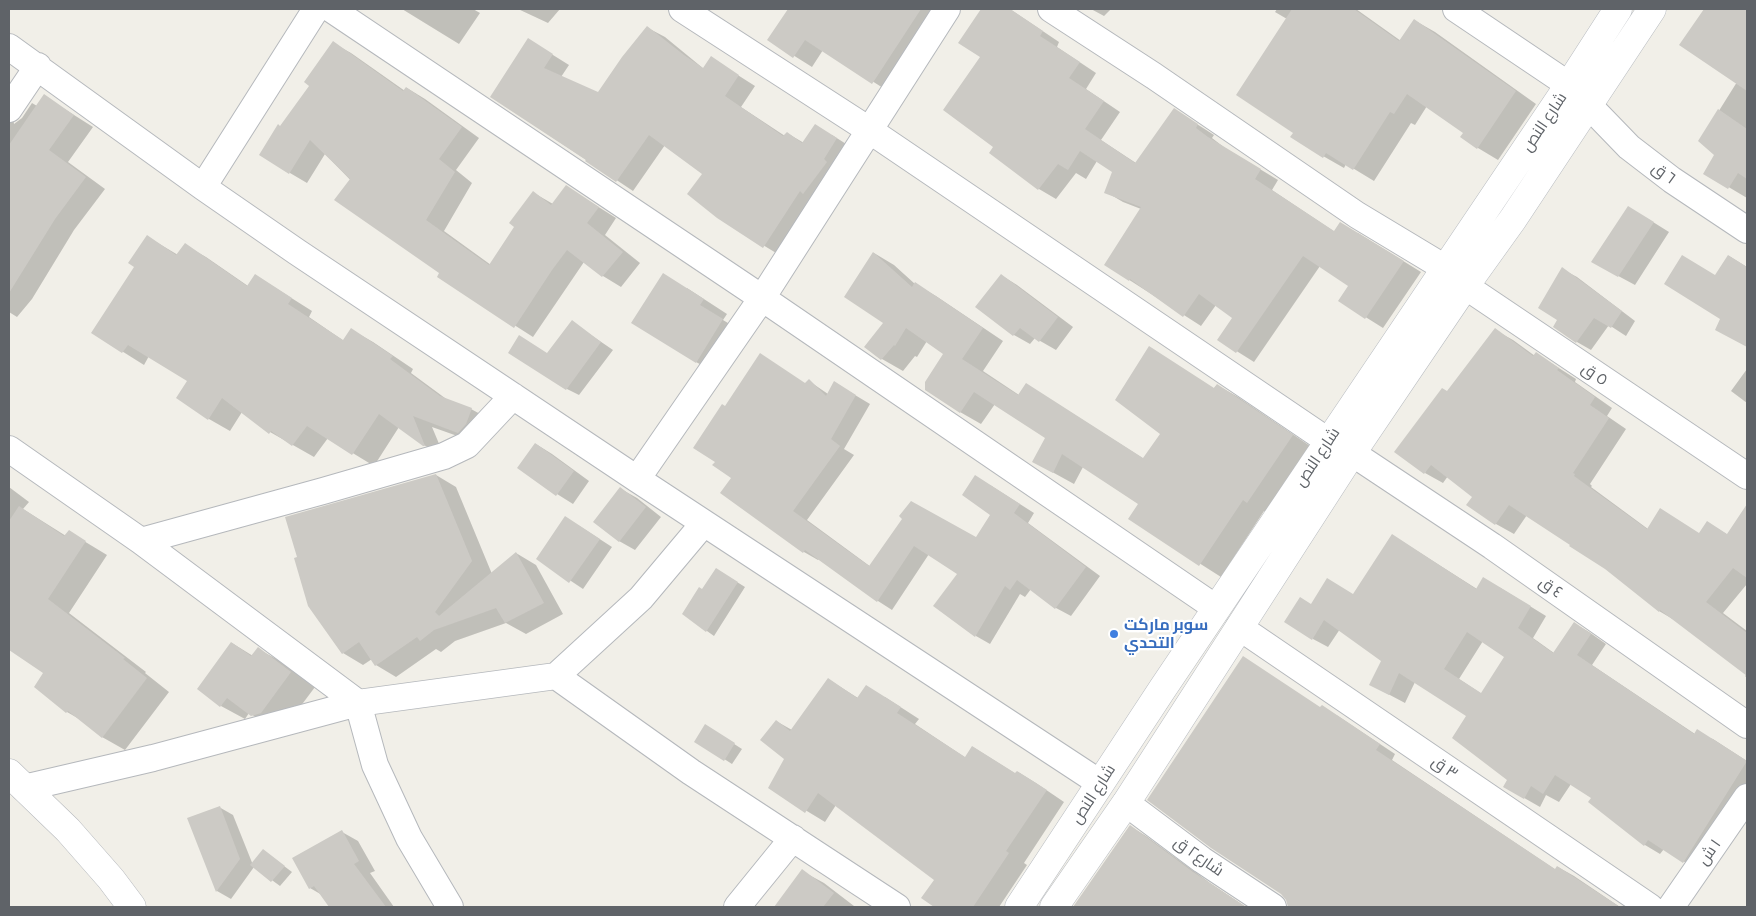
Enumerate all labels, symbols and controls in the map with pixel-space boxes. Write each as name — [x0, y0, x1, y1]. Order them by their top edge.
street label: شارع النص — [1517, 89, 1571, 155]
street label: ٦ ق — [1648, 158, 1680, 188]
street label: ٥ ق — [1578, 358, 1612, 390]
street label: شارع النص — [1290, 424, 1344, 490]
street label: ٤ ق — [1535, 572, 1567, 602]
place label: سوبر ماركت التحدي — [1124, 615, 1208, 653]
marker: سوبر ماركت التحدي — [1108, 628, 1120, 640]
street label: ٣ ق — [1428, 751, 1462, 783]
street label: شارع النص — [1067, 761, 1119, 827]
street label: شارع٢ ق — [1170, 832, 1228, 880]
street label: ١ ش — [1693, 835, 1725, 869]

